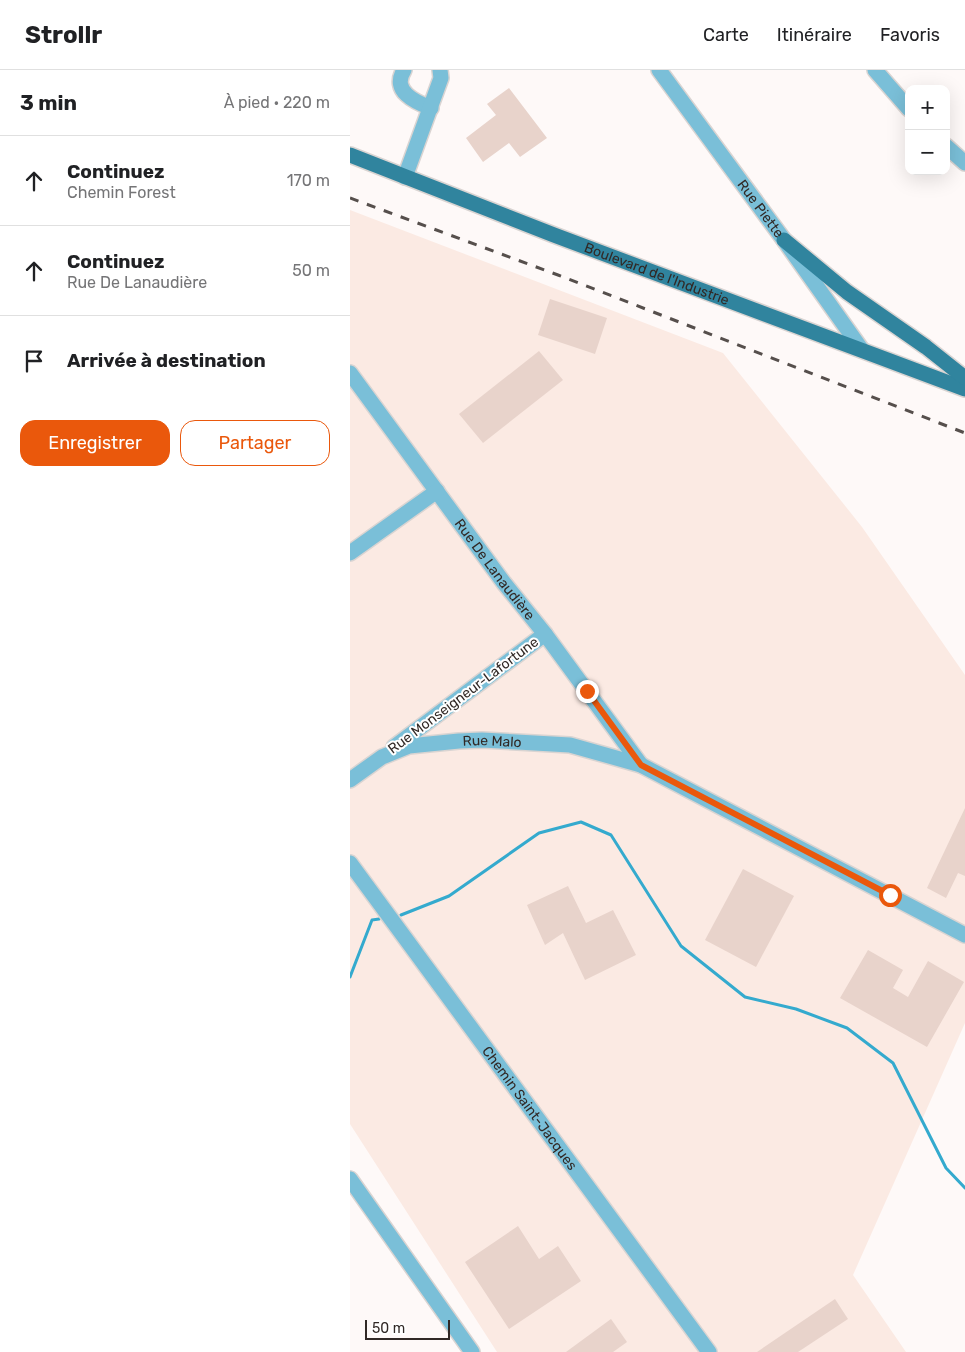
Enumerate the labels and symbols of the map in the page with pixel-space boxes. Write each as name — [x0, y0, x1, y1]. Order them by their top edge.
street label: Rue Piette — [734, 176, 788, 241]
street label: Boulevard de l'Industrie — [582, 239, 732, 309]
street label: Rue De Lanaudière — [451, 516, 538, 624]
street label: Rue Monseigneur-Lafortune — [385, 633, 542, 757]
route end — [576, 680, 599, 703]
street label: Rue Malo — [462, 732, 522, 751]
route start — [879, 884, 902, 907]
street label: Chemin Saint-Jacques — [478, 1043, 581, 1174]
scale bar — [365, 1317, 450, 1340]

